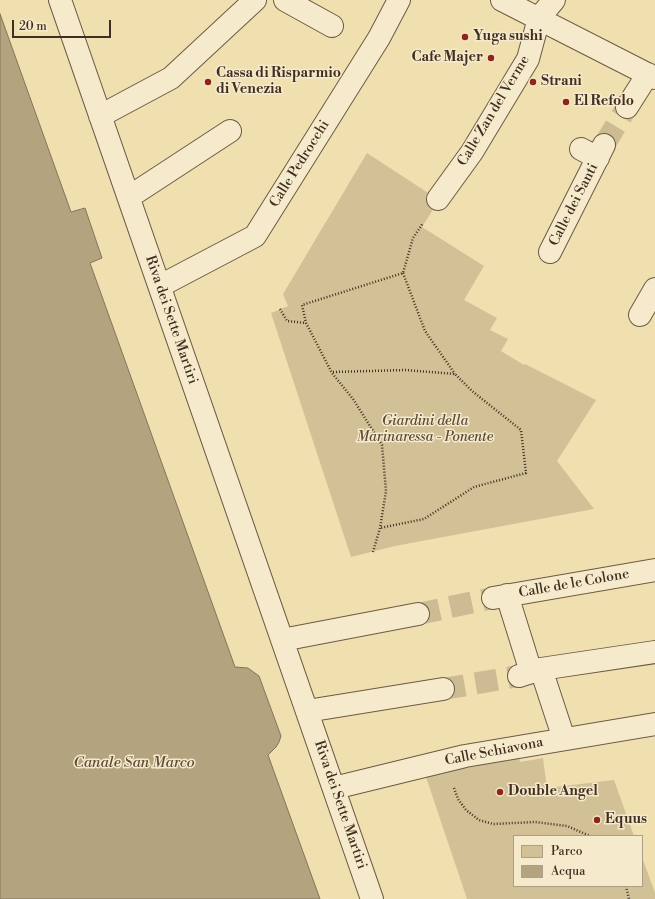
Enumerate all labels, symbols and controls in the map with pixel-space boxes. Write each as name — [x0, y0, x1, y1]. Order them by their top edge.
scale bar — [14, 12, 113, 38]
text: 20 m — [19, 19, 47, 34]
place label: Yuga sushi — [473, 29, 543, 45]
marker: Yuga sushi — [460, 32, 470, 42]
place label: Cafe Majer — [411, 50, 483, 66]
street label: Calle Zan del Verme — [454, 53, 534, 169]
marker: Cafe Majer — [486, 53, 496, 63]
place label: Cassa di Risparmio di Venezia — [216, 66, 341, 98]
place label: Strani — [541, 74, 582, 90]
marker: Cassa di Risparmio di Venezia — [203, 77, 213, 87]
marker: Strani — [528, 77, 538, 87]
place label: El Refolo — [574, 94, 634, 110]
marker: El Refolo — [561, 97, 571, 107]
street label: Calle Pedrocchi — [267, 117, 333, 211]
street label: Calle dei Santi — [546, 161, 602, 249]
street label: Riva dei Sette Martiri — [141, 253, 201, 387]
park label: Giardini della Marinaressa - Ponente — [357, 414, 493, 446]
street label: Calle de le Colone — [517, 566, 631, 602]
street label: Calle Schiavona — [443, 734, 545, 770]
street label: Riva dei Sette Martiri — [310, 738, 370, 872]
water label: Canale San Marco — [73, 754, 195, 772]
place label: Double Angel — [508, 784, 598, 800]
marker: Double Angel — [495, 787, 505, 797]
place label: Equus — [605, 812, 647, 828]
marker: Equus — [592, 815, 602, 825]
legend — [513, 835, 643, 887]
text: Parco — [551, 844, 583, 859]
text: Acqua — [551, 864, 585, 879]

